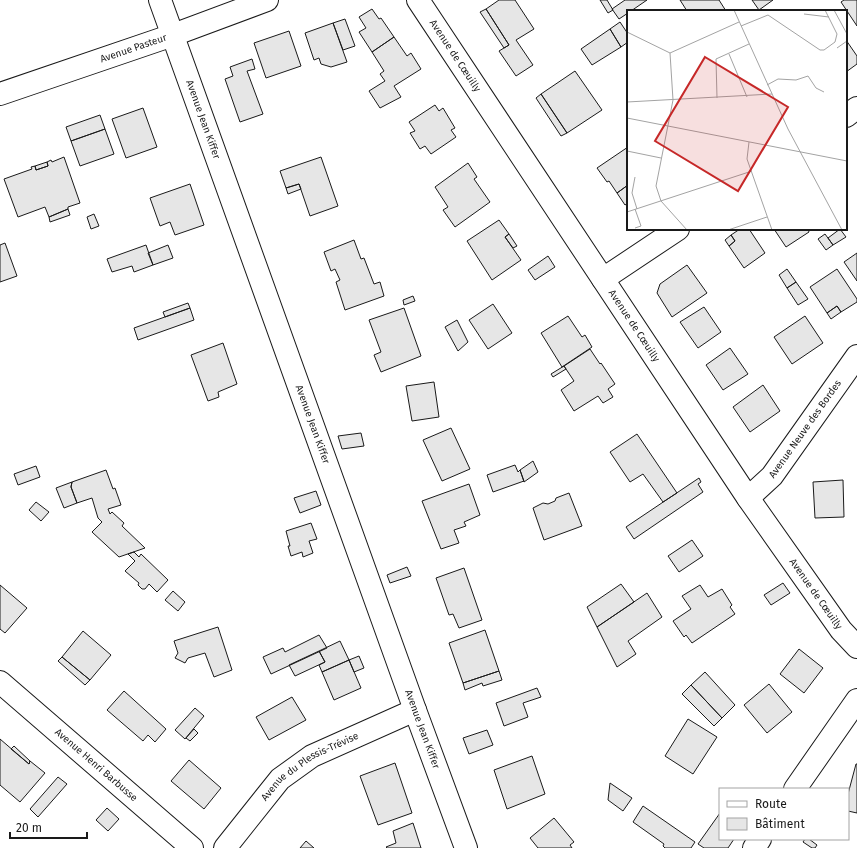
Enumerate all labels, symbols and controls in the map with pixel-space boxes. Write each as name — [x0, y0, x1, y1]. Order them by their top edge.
inset map — [627, 10, 847, 230]
street label: Avenue de Cœuilly — [427, 18, 483, 94]
street label: Avenue Pasteur — [98, 32, 169, 65]
street label: Avenue Jean Kiffer — [183, 78, 223, 161]
street label: Avenue de Cœuilly — [606, 288, 662, 364]
street label: Avenue Neuve des Bordes — [766, 377, 844, 480]
street label: Avenue Jean Kiffer — [293, 383, 332, 466]
street label: Avenue de Cœuilly — [787, 556, 845, 632]
street label: Avenue Jean Kiffer — [402, 688, 442, 770]
street label: Avenue Henri Barbusse — [52, 726, 140, 804]
street label: Avenue du Plessis-Trévise — [259, 730, 361, 803]
legend — [719, 788, 849, 840]
text: Route — [755, 797, 787, 811]
scale bar — [10, 814, 87, 840]
text: Bâtiment — [755, 817, 805, 831]
text: 20 m — [16, 821, 42, 835]

